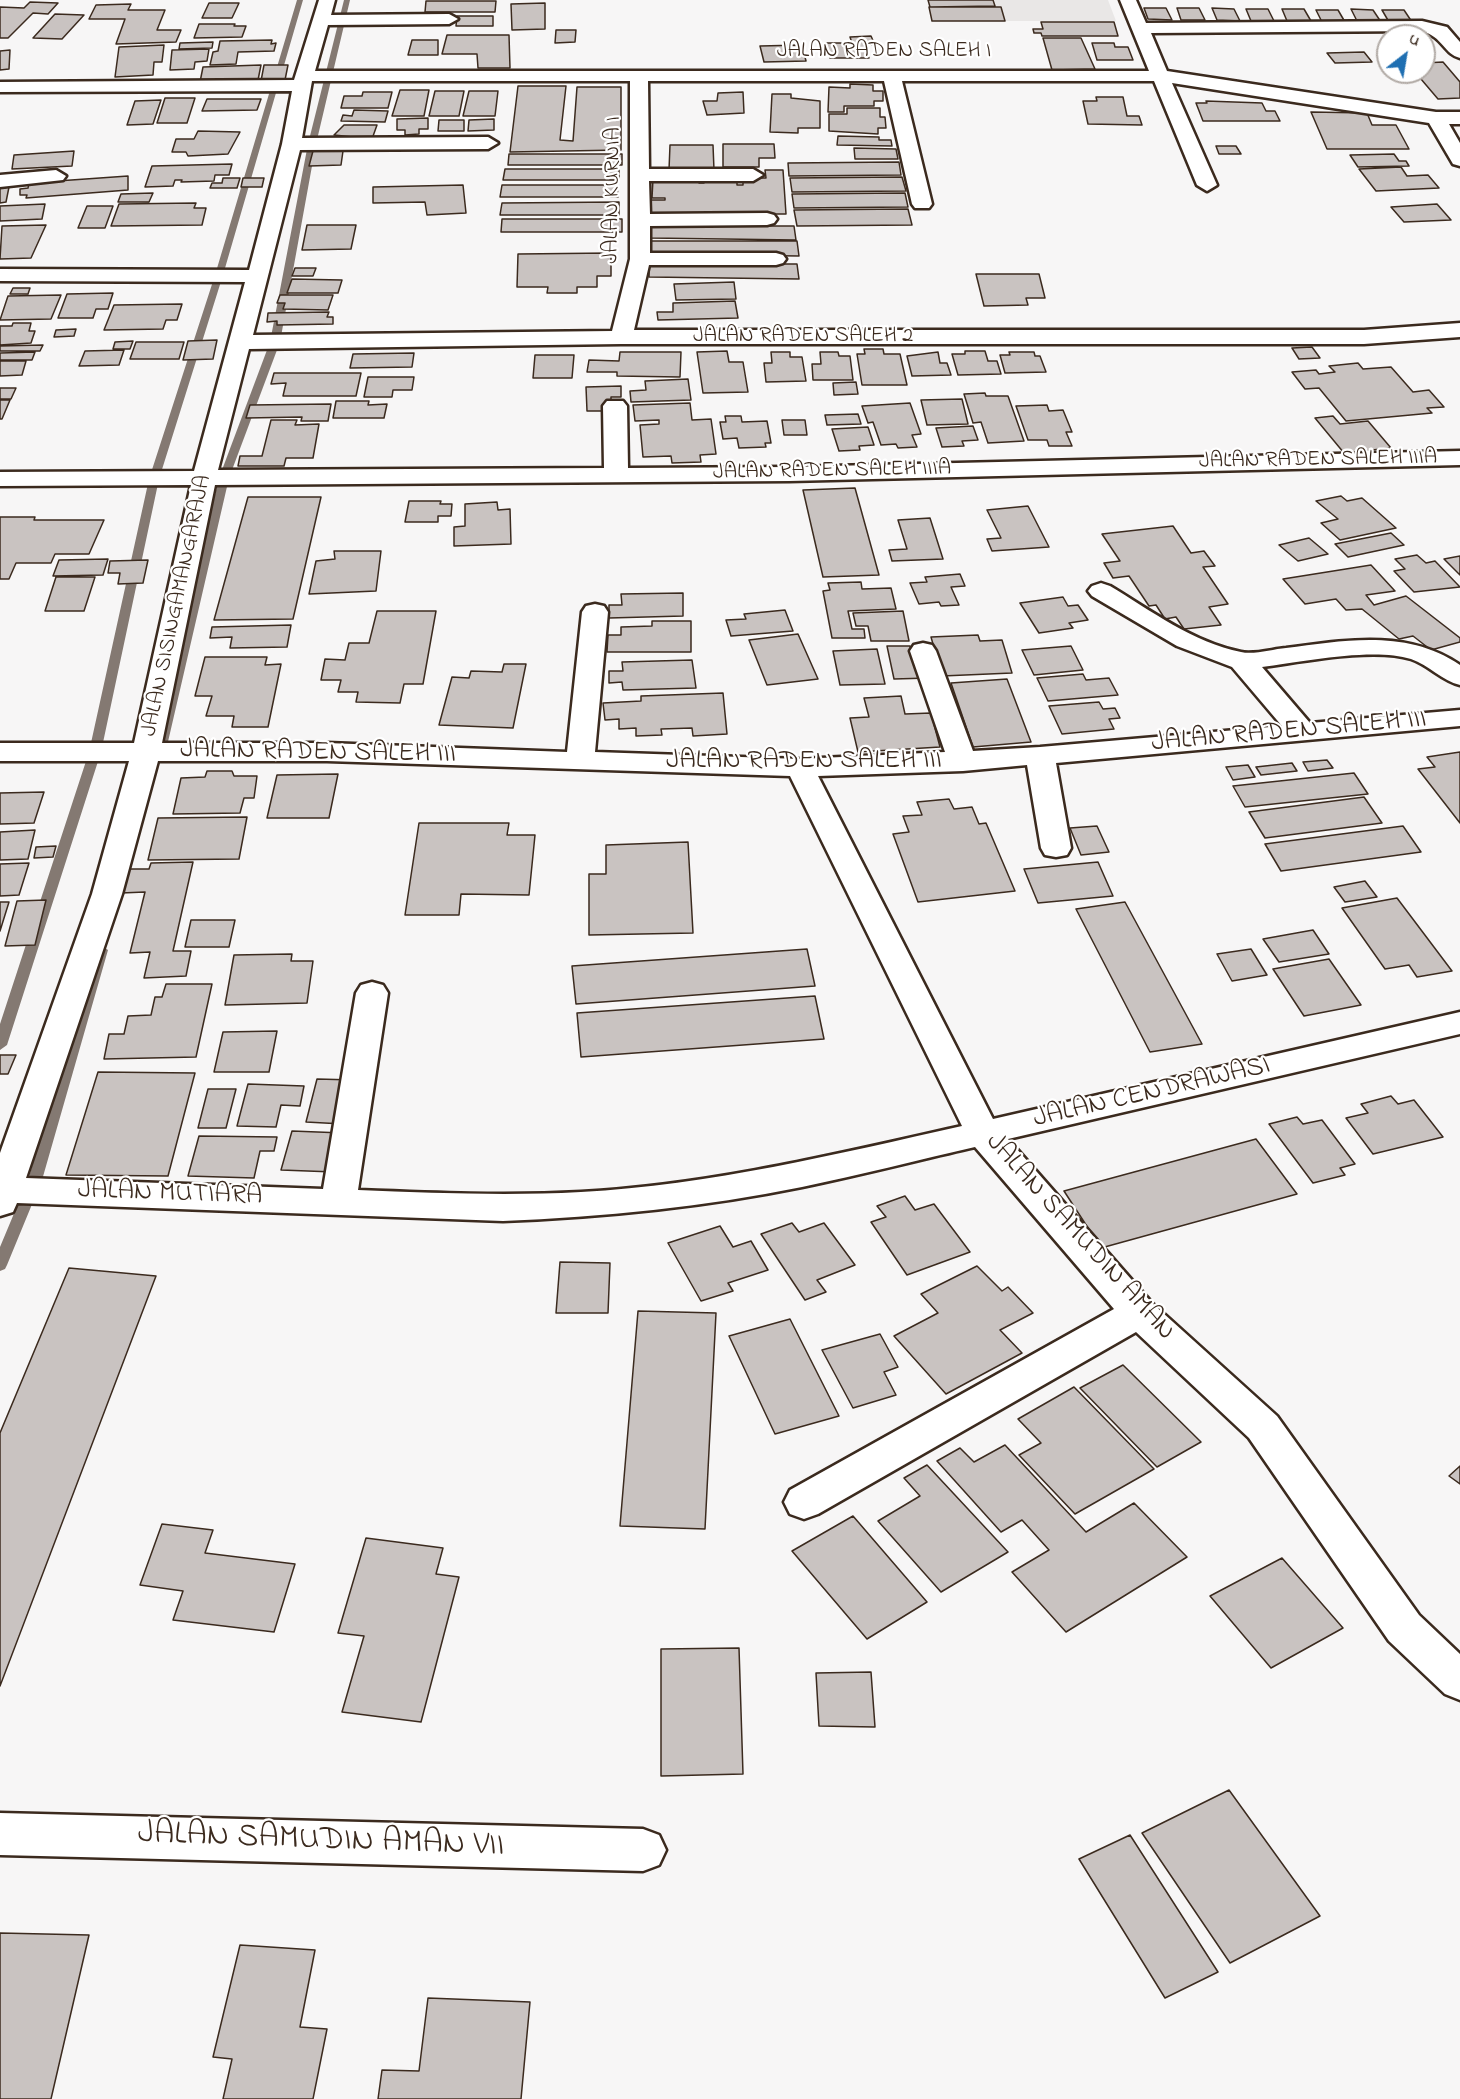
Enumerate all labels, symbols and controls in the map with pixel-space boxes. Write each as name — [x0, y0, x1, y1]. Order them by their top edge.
north arrow — [1376, 24, 1436, 84]
text: U — [1404, 27, 1425, 53]
street label: JALAN RADEN SALEH I — [777, 39, 991, 65]
street label: JALAN KURNIA I — [600, 116, 628, 264]
street label: JALAN RADEN SALEH 2 — [693, 324, 913, 350]
street label: JALAN RADEN SALEH IIIA — [1199, 446, 1437, 476]
street label: JALAN RADEN SALEH IIIA — [713, 457, 951, 487]
street label: JALAN SISINGAMANGARAJA — [137, 473, 219, 739]
street label: JALAN RADEN SALEH III — [1150, 705, 1428, 761]
street label: JALAN RADEN SALEH III — [180, 735, 456, 773]
street label: JALAN RADEN SALEH III — [666, 747, 942, 779]
street label: JALAN CENDRAWASI — [1031, 1051, 1273, 1137]
street label: JALAN SAMUDIN AMAN — [977, 1128, 1181, 1348]
street label: JALAN MUTIARA — [77, 1176, 263, 1214]
street label: JALAN SAMUDIN AMAN VII — [137, 1816, 505, 1868]

